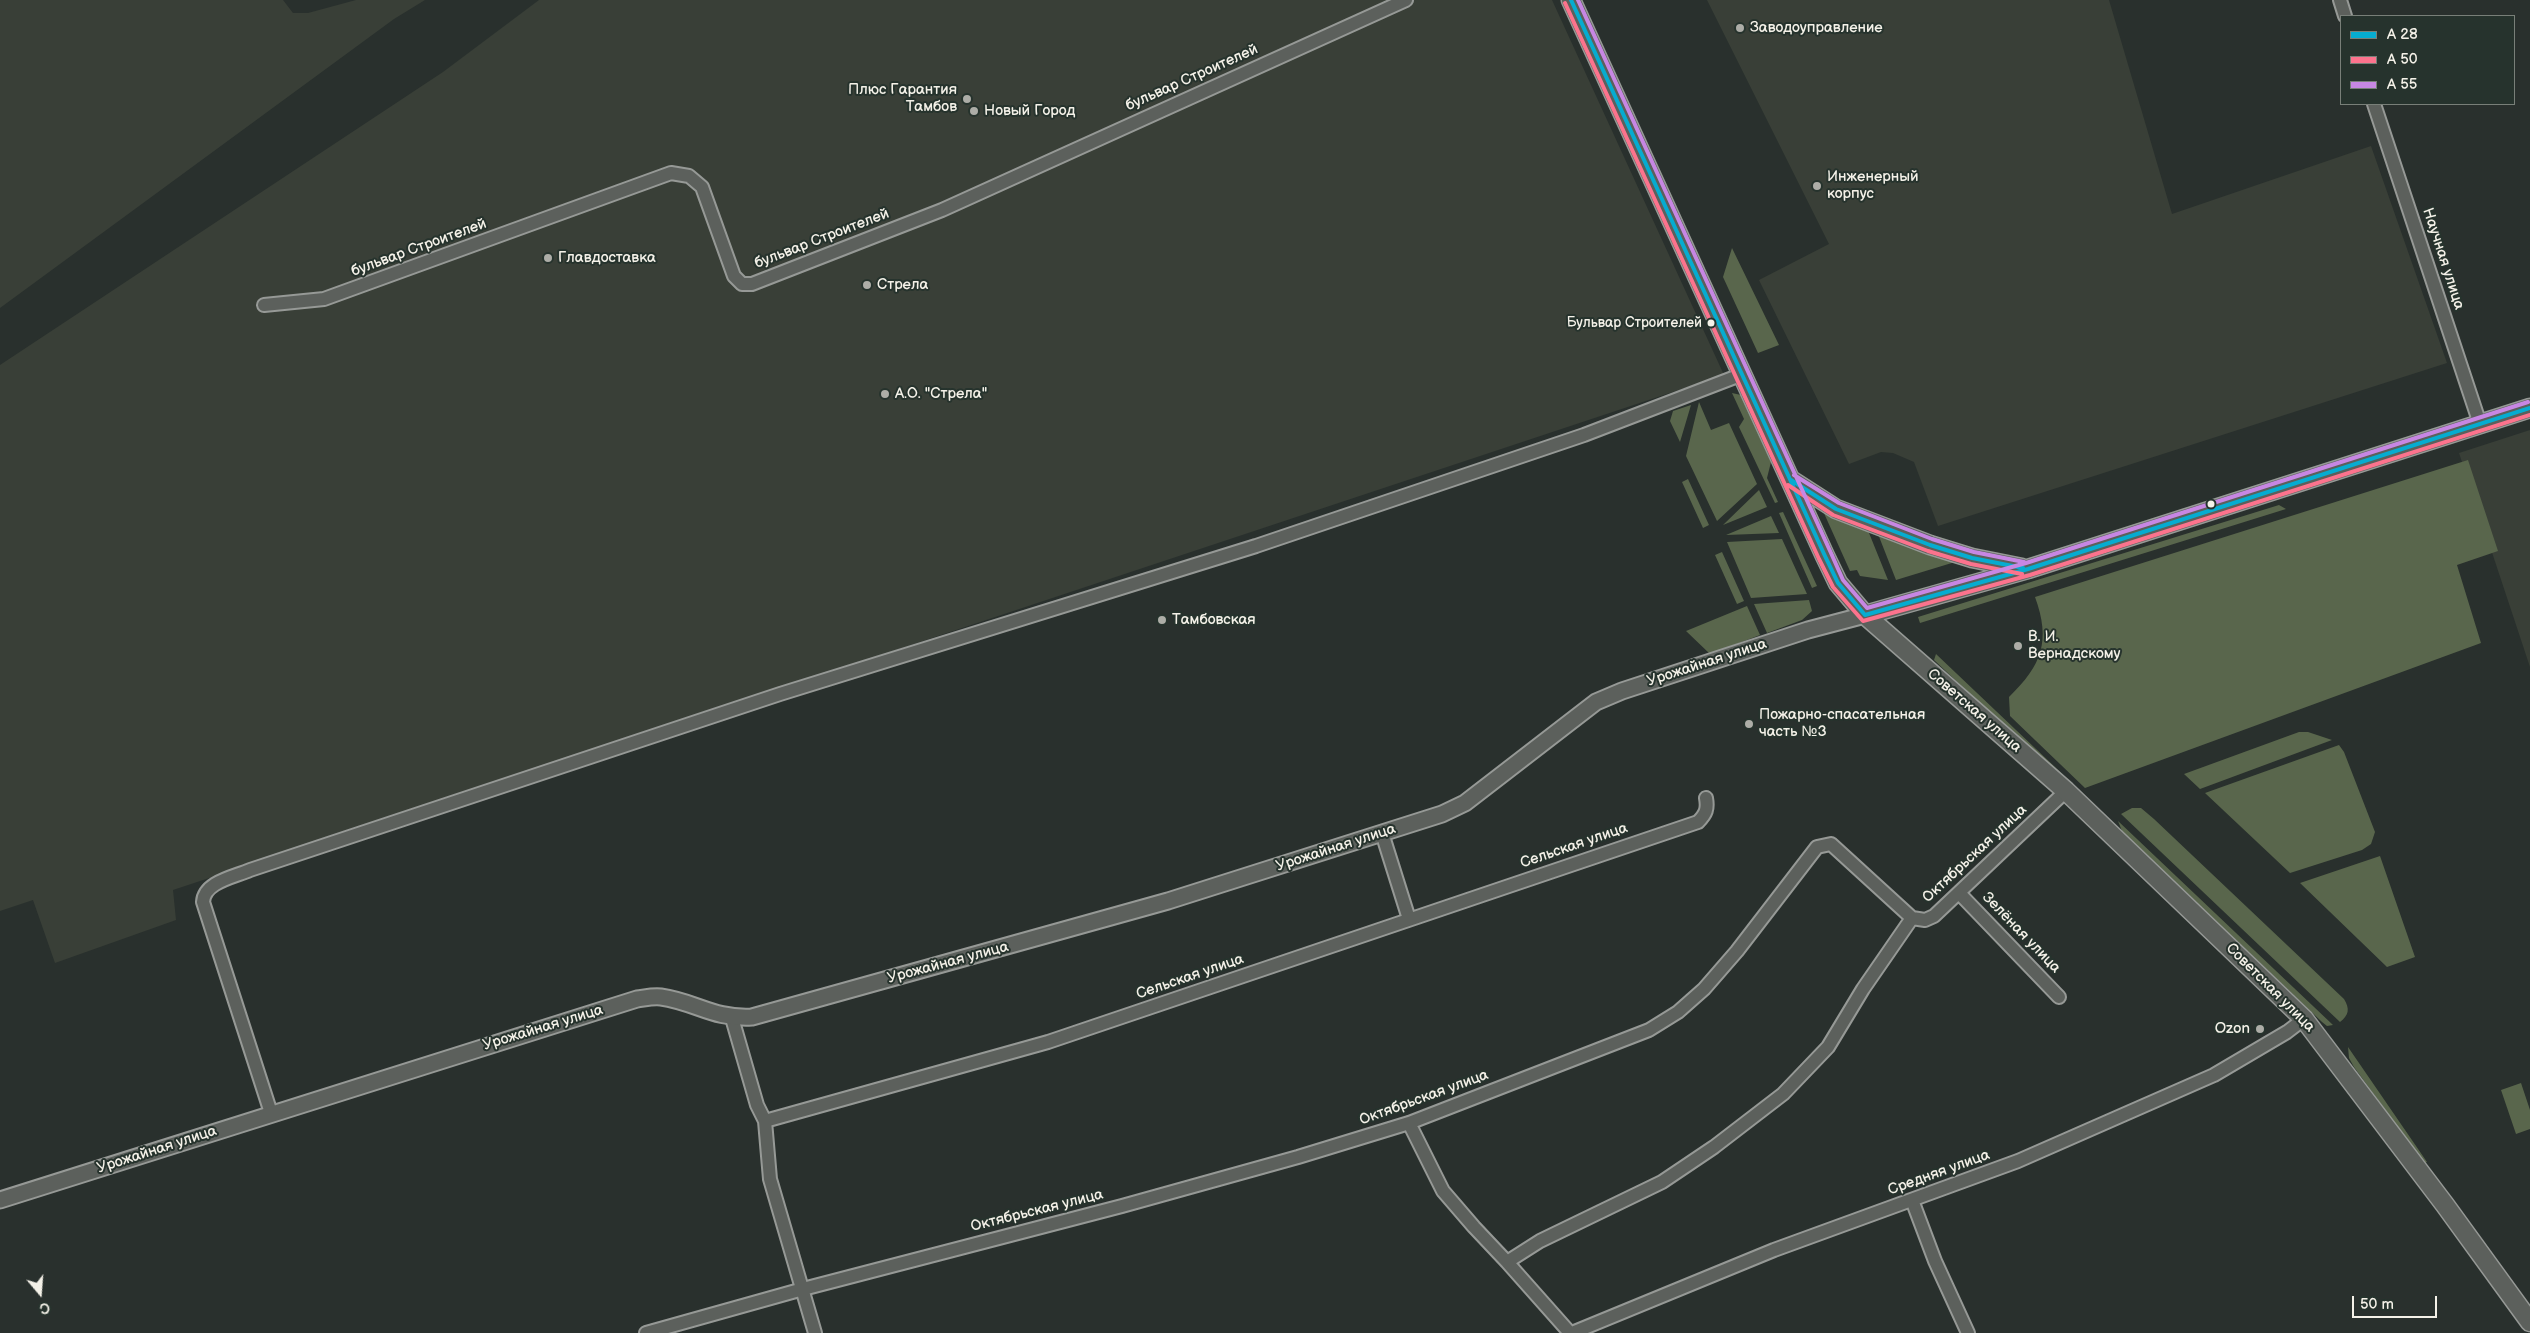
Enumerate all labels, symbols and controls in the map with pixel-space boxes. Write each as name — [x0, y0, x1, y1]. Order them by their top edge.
legend — [2340, 15, 2515, 105]
place label: Заводоуправление — [1750, 19, 1883, 37]
marker: Заводоуправление — [1734, 22, 1746, 34]
text: А 28 — [2387, 25, 2418, 44]
street label: бульвар Строителей — [1123, 41, 1261, 115]
text: А 50 — [2387, 50, 2418, 69]
text: А 55 — [2387, 75, 2417, 94]
place label: Плюс Гарантия Тамбов — [848, 81, 957, 116]
marker: Плюс Гарантия Тамбов — [961, 93, 973, 105]
place label: Новый Город — [984, 102, 1075, 120]
marker: Новый Город — [968, 105, 980, 117]
place label: Инженерный корпус — [1827, 168, 1919, 203]
marker: Инженерный корпус — [1811, 180, 1823, 192]
street label: бульвар Строителей — [752, 205, 892, 273]
street label: Научная улица — [2418, 206, 2468, 312]
street label: бульвар Строителей — [349, 215, 489, 281]
place label: Главдоставка — [558, 249, 656, 267]
marker: Главдоставка — [542, 252, 554, 264]
place label: Стрела — [877, 276, 928, 294]
marker: Стрела — [861, 279, 873, 291]
place label: Бульвар Строителей — [1567, 315, 1702, 331]
marker: Бульвар Строителей — [1706, 318, 1716, 328]
place label: А.О. "Стрела" — [895, 385, 987, 403]
marker: А.О. "Стрела" — [879, 388, 891, 400]
unlabelled marker — [2206, 499, 2216, 509]
place label: Тамбовская — [1172, 611, 1256, 629]
marker: Тамбовская — [1156, 614, 1168, 626]
place label: В. И. Вернадскому — [2028, 628, 2121, 663]
street label: Урожайная улица — [1645, 635, 1769, 691]
marker: В. И. Вернадскому — [2012, 640, 2024, 652]
street label: Советская улица — [1923, 665, 2025, 757]
place label: Пожарно-спасательная часть №3 — [1759, 706, 1925, 741]
marker: Пожарно-спасательная часть №3 — [1743, 718, 1755, 730]
street label: Октябрьская улица — [1919, 801, 2031, 907]
street label: Сельская улица — [1518, 819, 1630, 873]
street label: Урожайная улица — [1274, 820, 1398, 876]
street label: Зелёная улица — [1978, 889, 2064, 977]
street label: Урожайная улица — [885, 938, 1011, 988]
street label: Советская улица — [2222, 940, 2318, 1036]
street label: Сельская улица — [1134, 950, 1246, 1004]
street label: Урожайная улица — [481, 1001, 605, 1055]
place label: Ozon — [2215, 1020, 2250, 1038]
marker: Ozon — [2254, 1023, 2266, 1035]
street label: Октябрьская улица — [1357, 1066, 1491, 1130]
street label: Урожайная улица — [95, 1122, 219, 1178]
street label: Средняя улица — [1886, 1146, 1992, 1200]
street label: Октябрьская улица — [969, 1186, 1105, 1236]
north arrow — [15, 1268, 65, 1318]
scale bar — [2355, 1286, 2440, 1318]
text: 50 m — [2360, 1295, 2394, 1314]
text: С — [38, 1298, 52, 1317]

